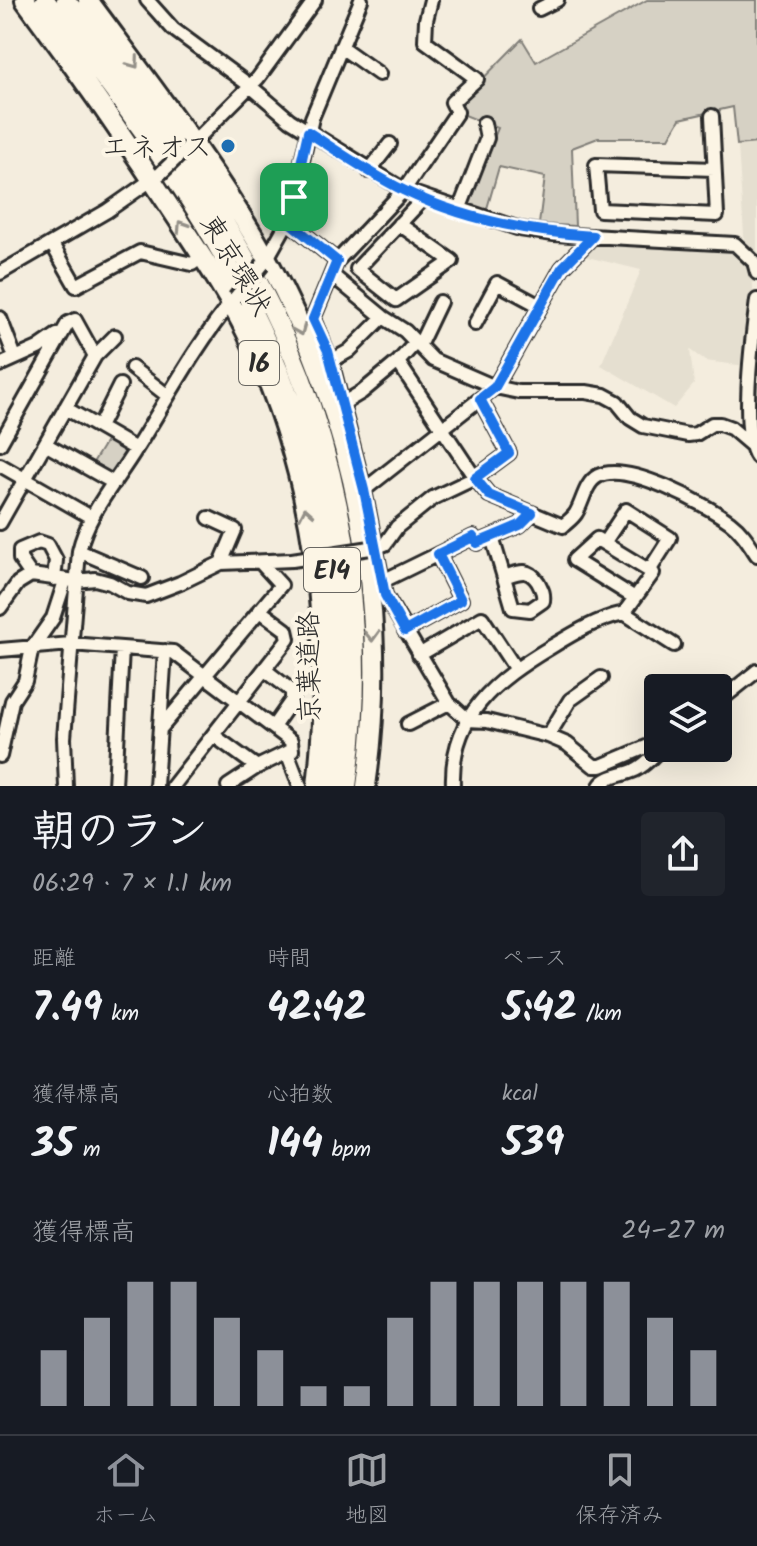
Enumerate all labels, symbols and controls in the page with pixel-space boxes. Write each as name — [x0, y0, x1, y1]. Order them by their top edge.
one-way arrow — [124, 54, 139, 68]
place label: エネオス — [102, 126, 212, 171]
marker: エネオス — [219, 137, 237, 155]
pin — [260, 163, 328, 231]
icon: arrive — [272, 175, 316, 219]
street label: 東京環状 — [187, 206, 283, 325]
one-way arrow — [176, 220, 191, 234]
one-way arrow — [291, 322, 307, 337]
road number: 16 — [239, 341, 279, 385]
one-way arrow — [298, 507, 315, 521]
road number: E14 — [304, 548, 360, 592]
street label: 京葉道路 — [287, 611, 334, 723]
one-way arrow — [363, 630, 380, 643]
map controls — [644, 674, 732, 762]
button: layers — [644, 674, 732, 762]
text: 朝のラン — [32, 798, 208, 868]
button: share — [641, 812, 725, 896]
text: 06:29 · 7 × 1.1 km — [32, 863, 232, 905]
text: 距離 — [32, 942, 76, 977]
text: 時間 — [267, 942, 311, 977]
text: ペース — [502, 942, 567, 977]
text: 7.49 — [32, 977, 102, 1041]
text: 42:42 — [267, 977, 367, 1041]
text: 5:42 — [502, 977, 577, 1041]
text: km — [102, 997, 139, 1032]
text: /km — [577, 997, 622, 1032]
text: kcal — [502, 1077, 538, 1112]
text: 獲得標高 — [32, 1078, 120, 1113]
text: 心拍数 — [267, 1078, 333, 1113]
text: 539 — [502, 1112, 564, 1176]
text: 35 — [32, 1113, 74, 1177]
text: 144 — [267, 1113, 323, 1177]
text: m — [74, 1133, 100, 1168]
text: bpm — [323, 1133, 371, 1168]
text: 24–27 m — [621, 1210, 725, 1252]
text: 獲得標高 — [32, 1212, 136, 1254]
tab: ホーム — [93, 1448, 158, 1534]
tab: 地図 — [345, 1448, 389, 1534]
tab: 保存済み — [576, 1448, 664, 1534]

